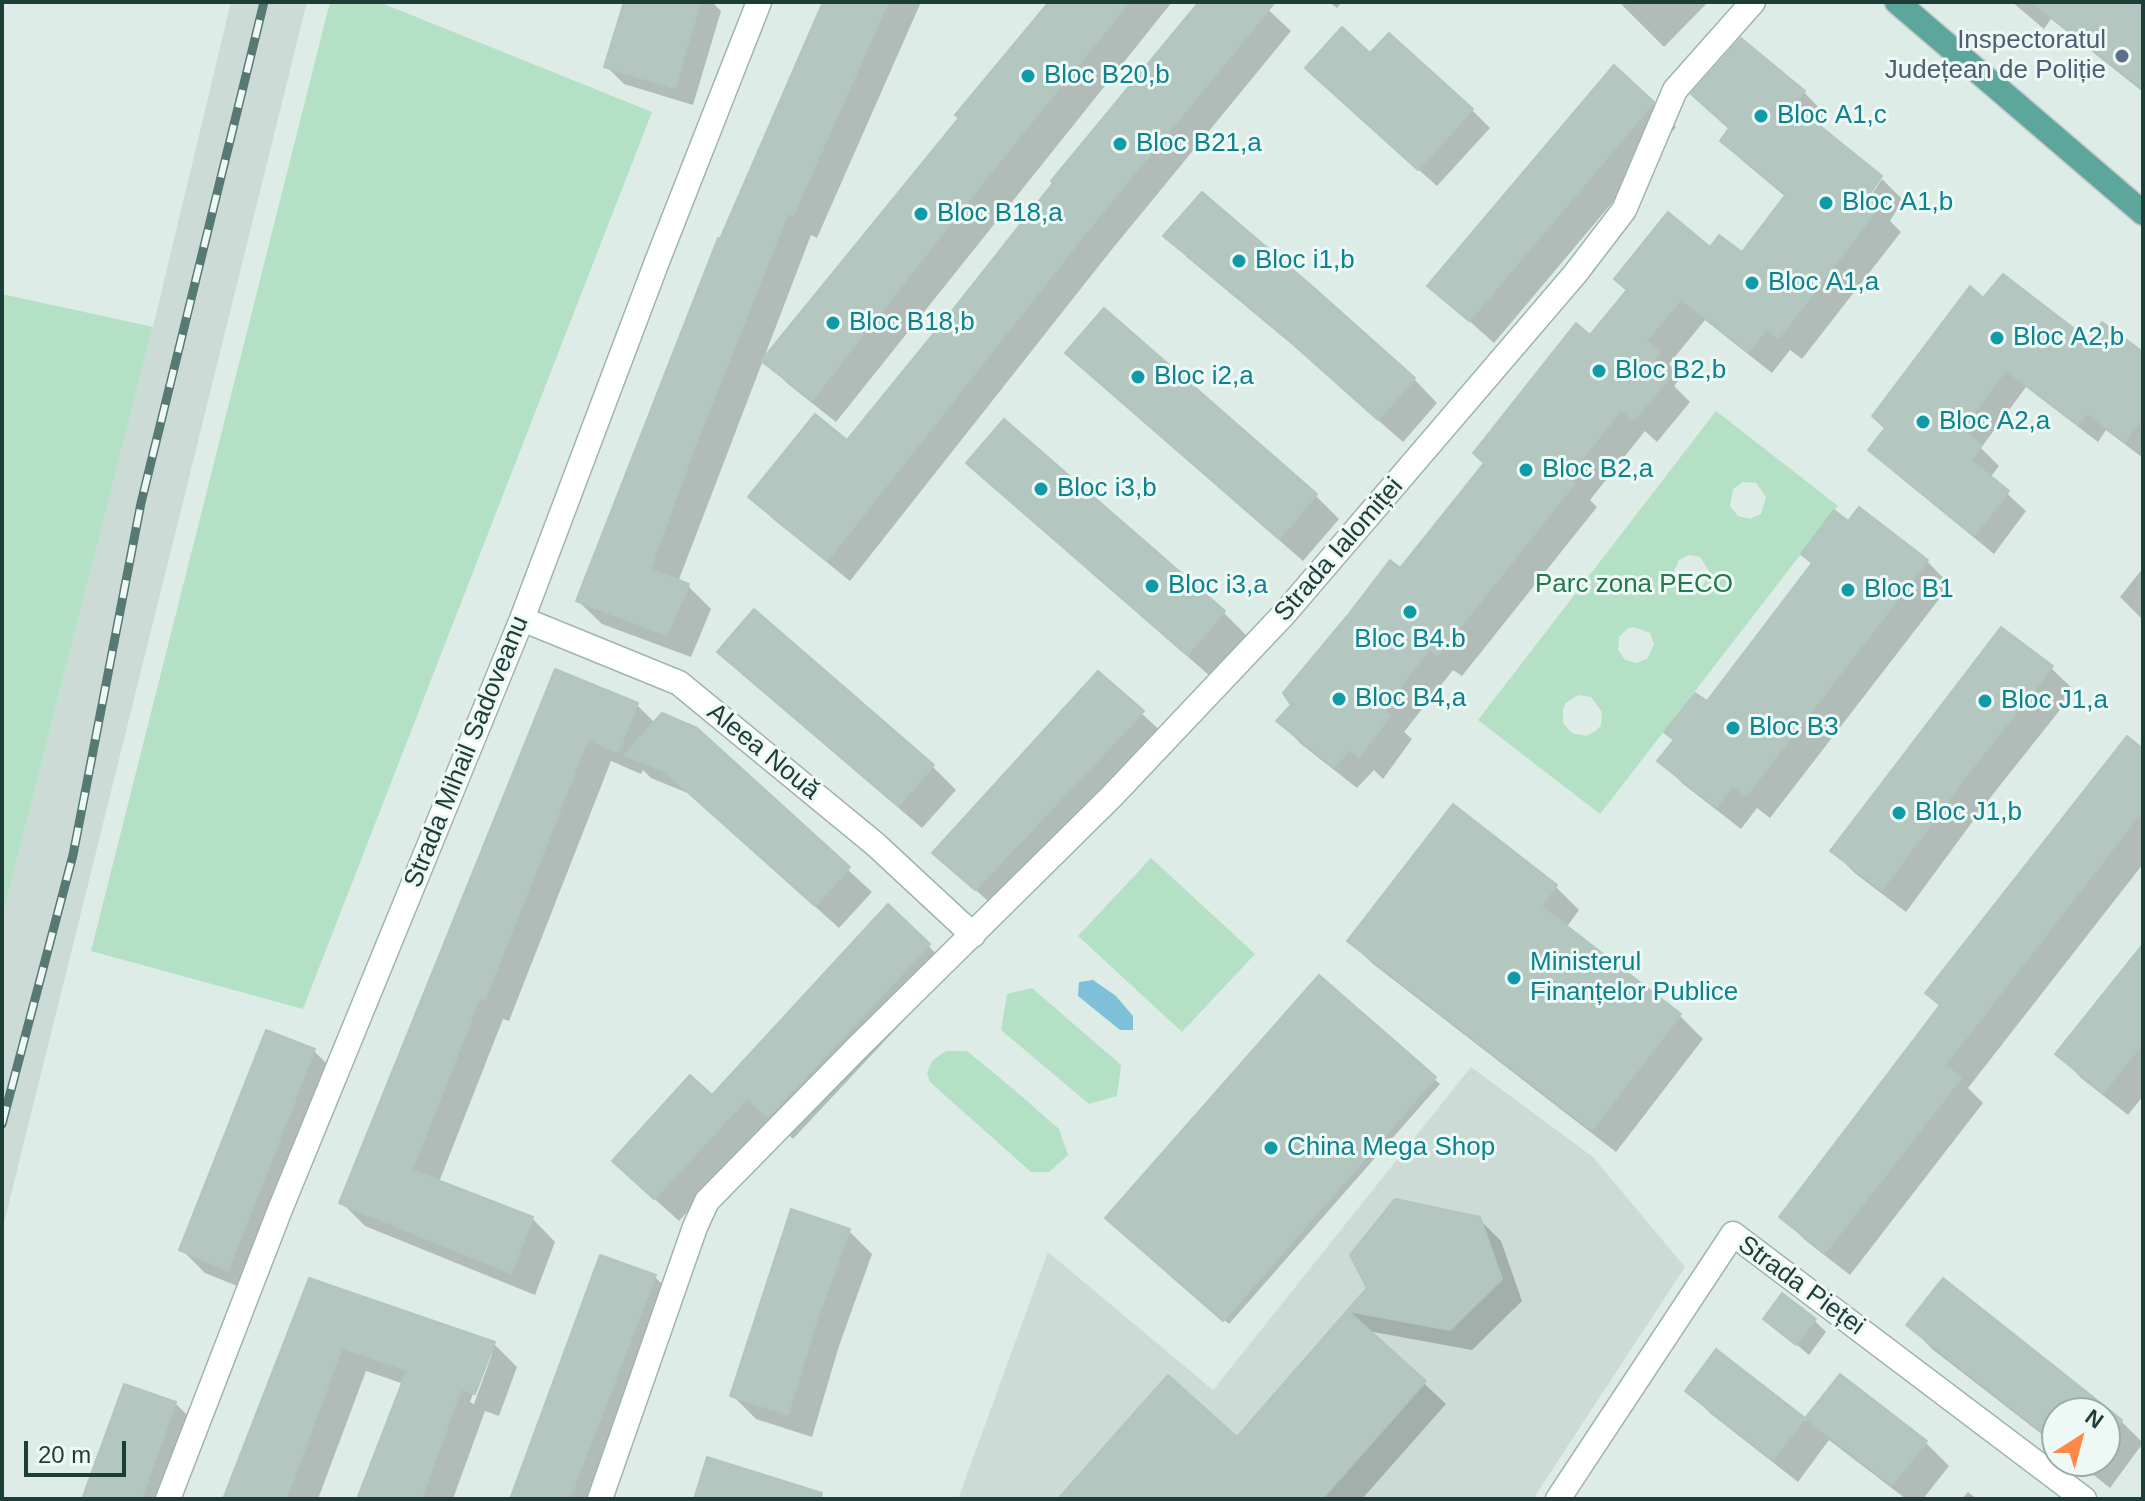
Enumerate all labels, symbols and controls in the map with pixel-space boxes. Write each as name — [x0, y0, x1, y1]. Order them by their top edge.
place label: Inspectoratul Județean de Poliție — [1885, 25, 2106, 86]
marker: Inspectoratul Județean de Poliție — [2113, 47, 2131, 65]
place label: Bloc B20,b — [1044, 60, 1170, 92]
marker: Bloc B20,b — [1019, 67, 1037, 85]
place label: Bloc A1,c — [1777, 100, 1887, 132]
marker: Bloc A1,c — [1752, 107, 1770, 125]
place label: Bloc B21,a — [1136, 128, 1262, 160]
marker: Bloc B21,a — [1111, 135, 1129, 153]
place label: Bloc A1,b — [1842, 187, 1953, 219]
marker: Bloc A1,b — [1817, 194, 1835, 212]
place label: Bloc B18,a — [937, 198, 1063, 230]
marker: Bloc B18,a — [912, 205, 930, 223]
place label: Bloc i1,b — [1255, 245, 1355, 277]
marker: Bloc i1,b — [1230, 252, 1248, 270]
place label: Bloc A1,a — [1768, 267, 1879, 299]
marker: Bloc A1,a — [1743, 274, 1761, 292]
place label: Bloc B18,b — [849, 307, 975, 339]
marker: Bloc B18,b — [824, 314, 842, 332]
place label: Bloc A2,b — [2013, 322, 2124, 354]
marker: Bloc A2,b — [1988, 329, 2006, 347]
place label: Bloc B2,b — [1615, 355, 1726, 387]
place label: Bloc i2,a — [1154, 361, 1254, 393]
marker: Bloc B2,b — [1590, 362, 1608, 380]
marker: Bloc i2,a — [1129, 368, 1147, 386]
place label: Bloc A2,a — [1939, 406, 2050, 438]
marker: Bloc A2,a — [1914, 413, 1932, 431]
place label: Bloc B2,a — [1542, 454, 1653, 486]
marker: Bloc B2,a — [1517, 461, 1535, 479]
street label: Strada Ialomiței — [1268, 472, 1410, 628]
place label: Bloc i3,b — [1057, 473, 1157, 505]
marker: Bloc i3,b — [1032, 480, 1050, 498]
park label: Parc zona PECO — [1535, 569, 1733, 601]
place label: Bloc i3,a — [1168, 570, 1268, 602]
place label: Bloc B1 — [1864, 574, 1954, 606]
marker: Bloc i3,a — [1143, 577, 1161, 595]
marker: Bloc B1 — [1839, 581, 1857, 599]
marker: Bloc B4.b — [1401, 603, 1419, 621]
street label: Strada Mihail Sadoveanu — [398, 611, 536, 893]
place label: Bloc B4.b — [1354, 624, 1466, 656]
place label: Bloc B4,a — [1355, 683, 1466, 715]
place label: Bloc J1,a — [2001, 685, 2108, 717]
marker: Bloc B4,a — [1330, 690, 1348, 708]
marker: Bloc J1,a — [1976, 692, 1994, 710]
street label: Aleea Nouă — [700, 697, 826, 807]
place label: Bloc B3 — [1749, 712, 1839, 744]
marker: Bloc B3 — [1724, 719, 1742, 737]
place label: Bloc J1,b — [1915, 797, 2022, 829]
marker: Bloc J1,b — [1890, 804, 1908, 822]
place label: Ministerul Finanțelor Publice — [1530, 947, 1738, 1008]
marker: Ministerul Finanțelor Publice — [1505, 969, 1523, 987]
place label: China Mega Shop — [1287, 1132, 1495, 1164]
marker: China Mega Shop — [1262, 1139, 1280, 1157]
street label: Strada Pieței — [1732, 1230, 1870, 1342]
north arrow — [2041, 1397, 2121, 1477]
text: N — [2080, 1404, 2108, 1434]
scale bar — [28, 1425, 130, 1475]
text: 20 m — [38, 1441, 91, 1468]

